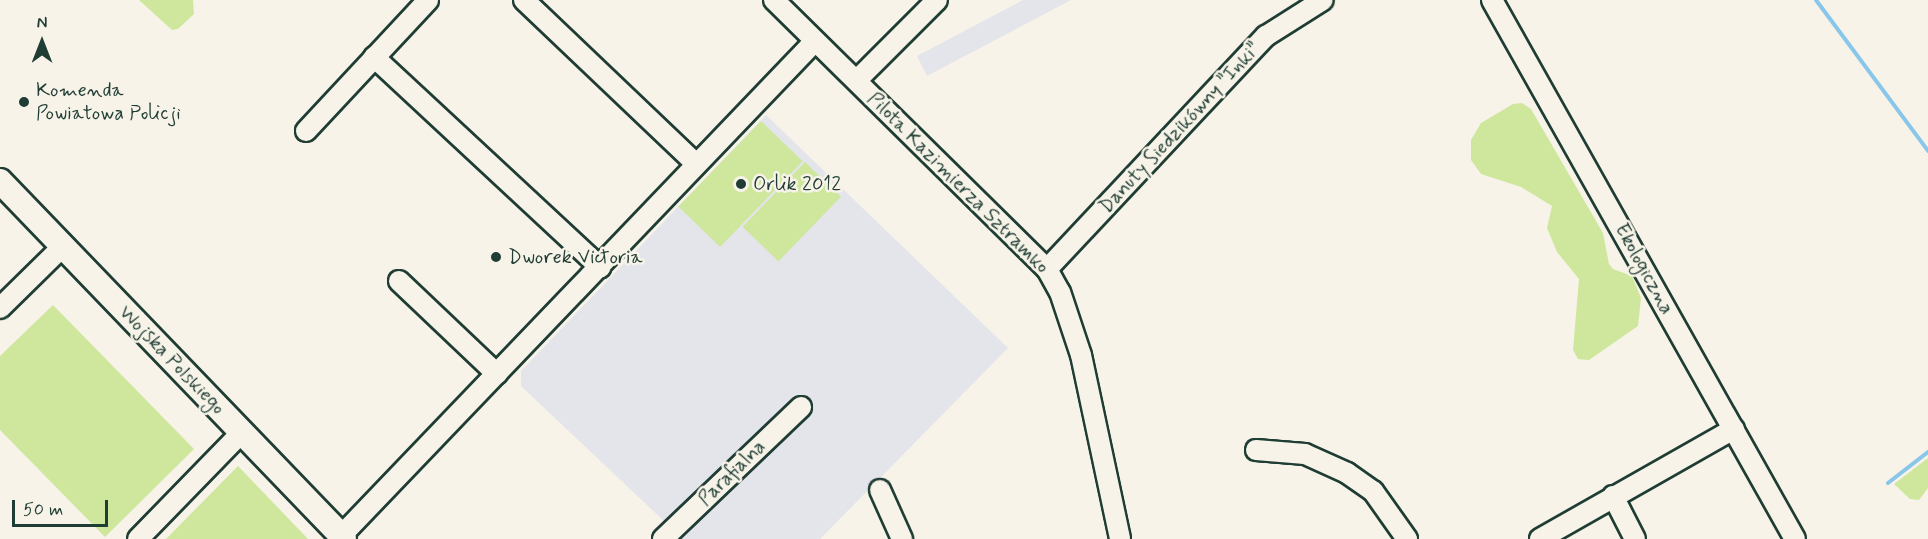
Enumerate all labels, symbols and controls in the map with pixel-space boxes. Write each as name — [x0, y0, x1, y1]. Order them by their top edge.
north arrow — [12, 12, 72, 72]
text: N — [37, 13, 47, 34]
street label: Danuty Siedzikówny ”Inki” — [1094, 37, 1266, 219]
place label: Komenda Powiatowa Policji — [36, 78, 180, 125]
street label: Pilota Kazimierza Sztramko — [861, 86, 1055, 280]
marker: Komenda Powiatowa Policji — [17, 95, 31, 109]
place label: Orlik 2012 — [753, 172, 841, 196]
marker: Orlik 2012 — [734, 177, 748, 191]
street label: Ekologiczna — [1609, 219, 1679, 319]
place label: Dworek Victoria — [508, 245, 643, 269]
marker: Dworek Victoria — [489, 250, 503, 264]
street label: Wojska Polskiego — [115, 301, 229, 419]
street label: Parafialna — [693, 435, 771, 511]
scale bar — [15, 488, 111, 526]
text: 50 m — [23, 498, 63, 522]

